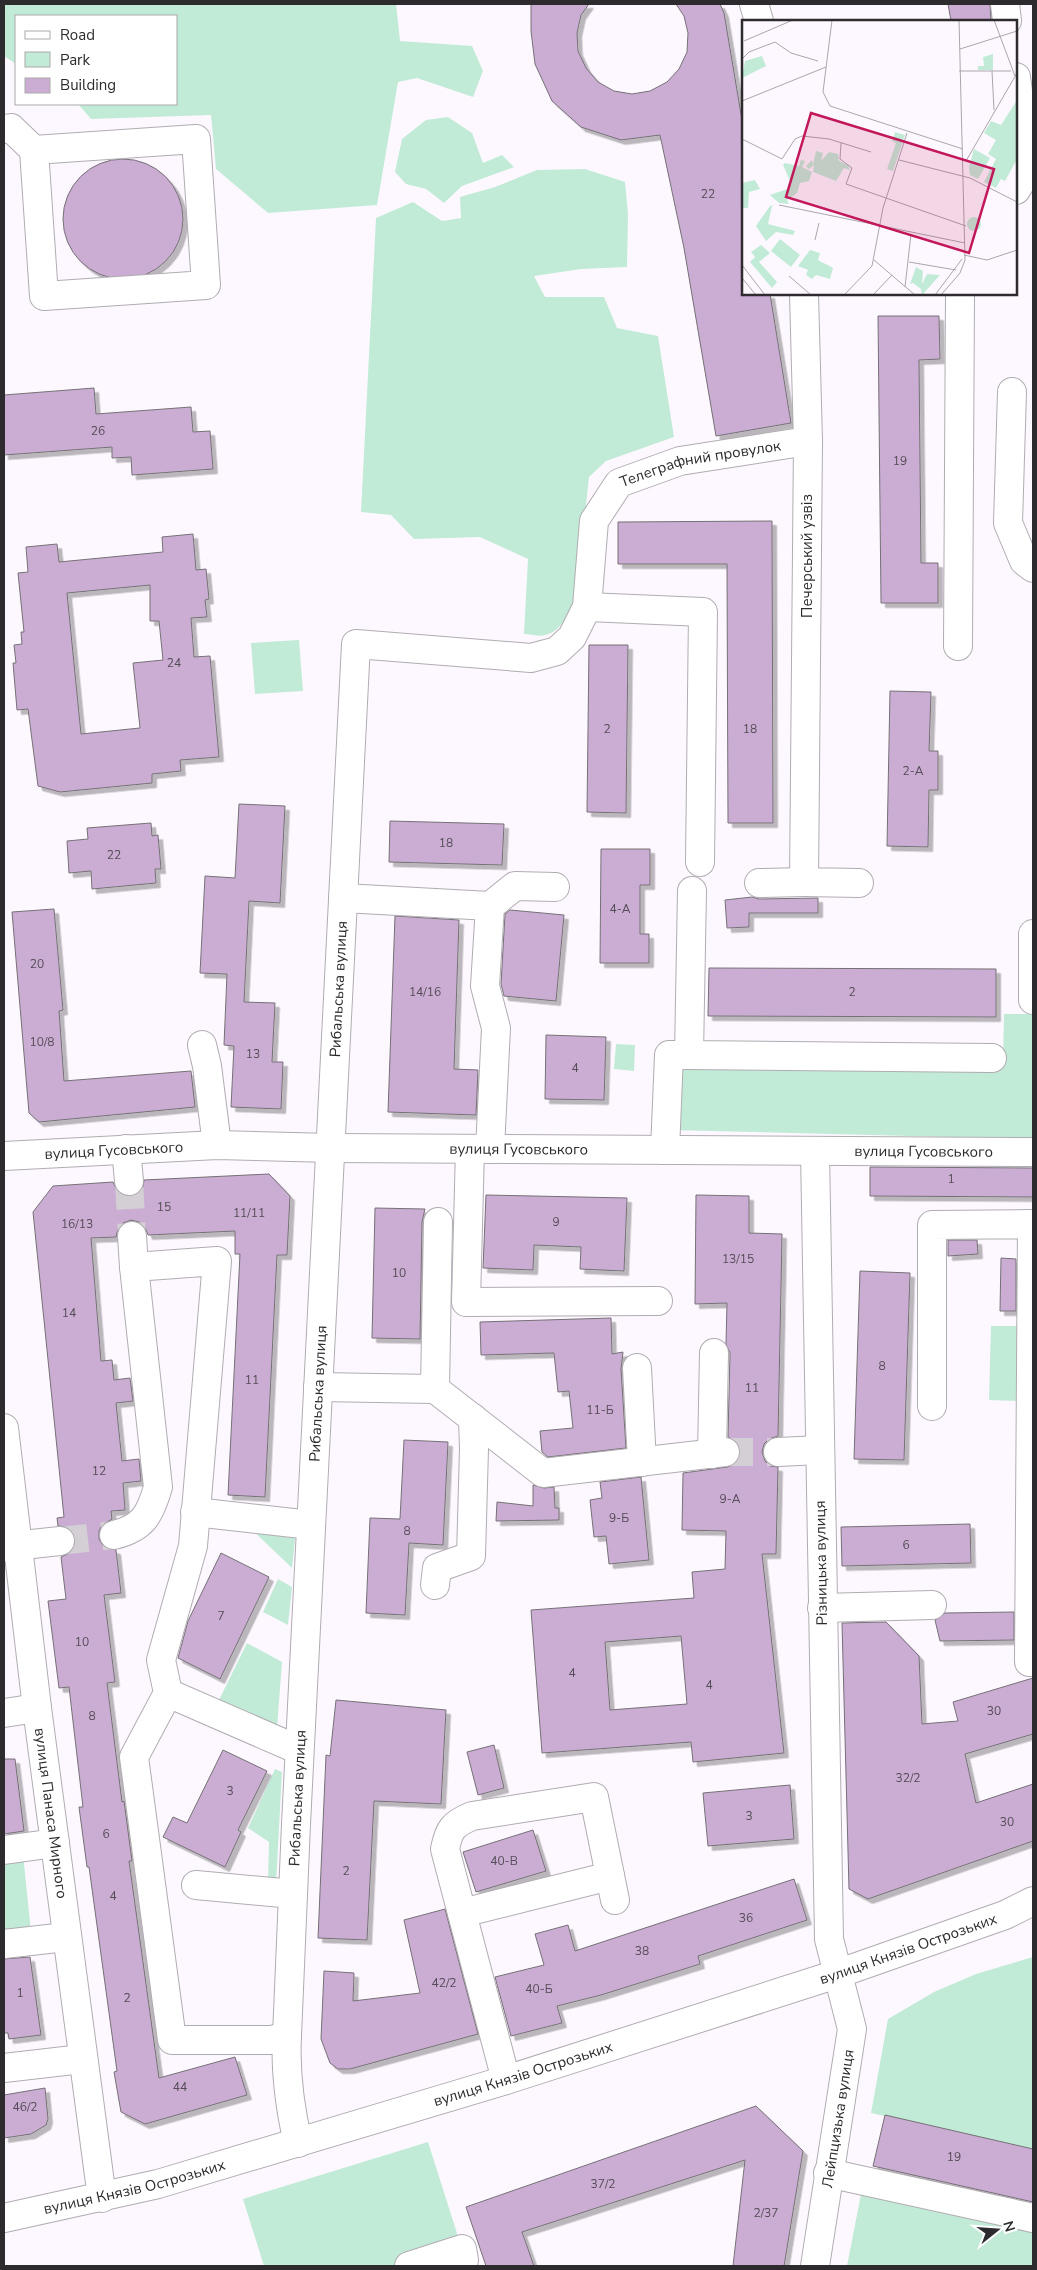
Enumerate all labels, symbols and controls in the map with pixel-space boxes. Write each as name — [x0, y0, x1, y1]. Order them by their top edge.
legend — [15, 15, 178, 105]
inset map — [742, 20, 1017, 295]
text: Road — [60, 25, 95, 45]
text: Park — [60, 50, 90, 70]
text: Building — [60, 75, 116, 95]
house number: 22 — [701, 186, 715, 202]
house number: 26 — [91, 423, 105, 439]
street label: Телеграфний провулок — [617, 435, 782, 492]
house number: 19 — [893, 453, 907, 469]
street label: Печерський узвіз — [797, 494, 817, 618]
house number: 24 — [167, 655, 181, 671]
house number: 2 — [603, 721, 611, 737]
house number: 18 — [743, 721, 757, 737]
house number: 2-А — [903, 763, 924, 779]
house number: 18 — [439, 835, 453, 851]
house number: 22 — [107, 847, 121, 863]
house number: 4-А — [610, 901, 631, 917]
street label: Рибальська вулиця — [325, 920, 352, 1058]
house number: 20 — [30, 956, 44, 972]
house number: 14/16 — [409, 984, 441, 1000]
house number: 2 — [848, 984, 856, 1000]
house number: 10/8 — [30, 1034, 55, 1050]
house number: 13 — [246, 1046, 260, 1062]
house number: 4 — [571, 1060, 579, 1076]
street label: вулиця Гусовського — [44, 1137, 184, 1164]
street label: вулиця Гусовського — [449, 1139, 588, 1159]
street label: вулиця Гусовського — [854, 1141, 993, 1162]
house number: 1 — [947, 1171, 955, 1187]
house number: 15 — [157, 1199, 171, 1215]
house number: 11/11 — [233, 1205, 265, 1221]
house number: 9 — [552, 1214, 560, 1230]
house number: 16/13 — [61, 1216, 93, 1232]
house number: 13/15 — [722, 1251, 754, 1267]
house number: 10 — [392, 1265, 406, 1281]
house number: 14 — [62, 1305, 76, 1321]
street label: Рибальська вулиця — [304, 1325, 331, 1462]
house number: 8 — [878, 1358, 886, 1374]
house number: 11 — [245, 1372, 259, 1388]
house number: 11 — [745, 1380, 759, 1396]
house number: 11-Б — [586, 1402, 614, 1418]
house number: 12 — [92, 1463, 106, 1479]
house number: 9-А — [720, 1491, 741, 1507]
street label: Різницька вулиця — [810, 1500, 832, 1626]
house number: 9-Б — [609, 1510, 629, 1526]
house number: 8 — [403, 1523, 411, 1539]
house number: 6 — [902, 1537, 910, 1553]
house number: 7 — [217, 1608, 225, 1624]
house number: 10 — [75, 1634, 89, 1650]
house number: 4 — [568, 1665, 576, 1681]
house number: 4 — [705, 1677, 713, 1693]
house number: 30 — [987, 1703, 1001, 1719]
house number: 8 — [88, 1708, 96, 1724]
street label: вулиця Панаса Мирного — [30, 1726, 72, 1900]
street label: Рибальська вулиця — [284, 1729, 311, 1867]
house number: 32/2 — [896, 1770, 921, 1786]
house number: 3 — [226, 1783, 234, 1799]
house number: 3 — [745, 1808, 753, 1824]
house number: 30 — [1000, 1814, 1014, 1830]
house number: 6 — [102, 1826, 110, 1842]
house number: 40-В — [490, 1853, 518, 1869]
house number: 2 — [342, 1863, 350, 1879]
house number: 4 — [109, 1888, 117, 1904]
street label: вулиця Князів Острозьких — [817, 1909, 1000, 1989]
house number: 36 — [739, 1910, 753, 1926]
house number: 38 — [635, 1943, 649, 1959]
house number: 42/2 — [432, 1975, 457, 1991]
house number: 40-Б — [525, 1981, 553, 1997]
house number: 1 — [16, 1985, 24, 2001]
house number: 2 — [123, 1990, 131, 2006]
street label: вулиця Князів Острозьких — [431, 2037, 615, 2111]
street label: Лейпцизька вулиця — [817, 2048, 859, 2190]
house number: 44 — [173, 2079, 187, 2095]
house number: 46/2 — [13, 2099, 38, 2115]
house number: 19 — [947, 2149, 961, 2165]
street label: вулиця Князів Острозьких — [42, 2154, 228, 2219]
house number: 37/2 — [591, 2176, 616, 2192]
house number: 2/37 — [754, 2205, 779, 2221]
north arrow — [972, 2205, 1022, 2255]
text: N — [998, 2219, 1020, 2234]

